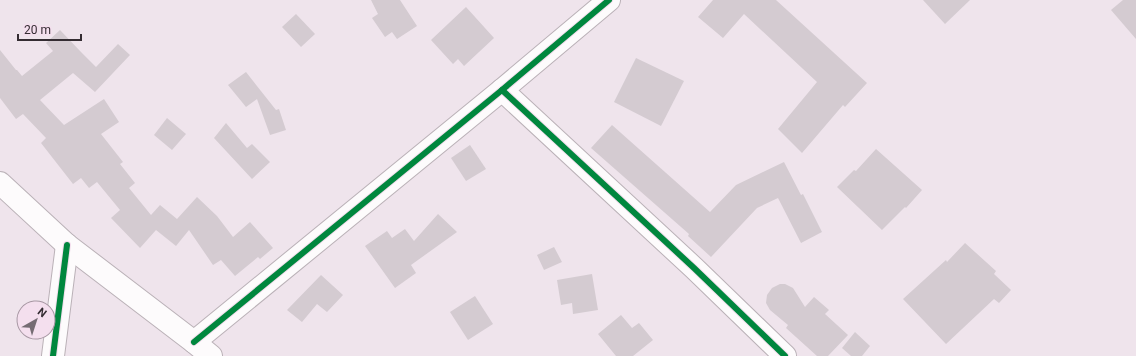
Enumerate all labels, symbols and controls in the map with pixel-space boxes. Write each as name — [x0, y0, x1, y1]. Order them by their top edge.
scale bar — [18, 16, 81, 42]
text: 20 m — [24, 23, 51, 37]
north arrow — [16, 300, 56, 340]
text: N — [35, 305, 49, 320]

